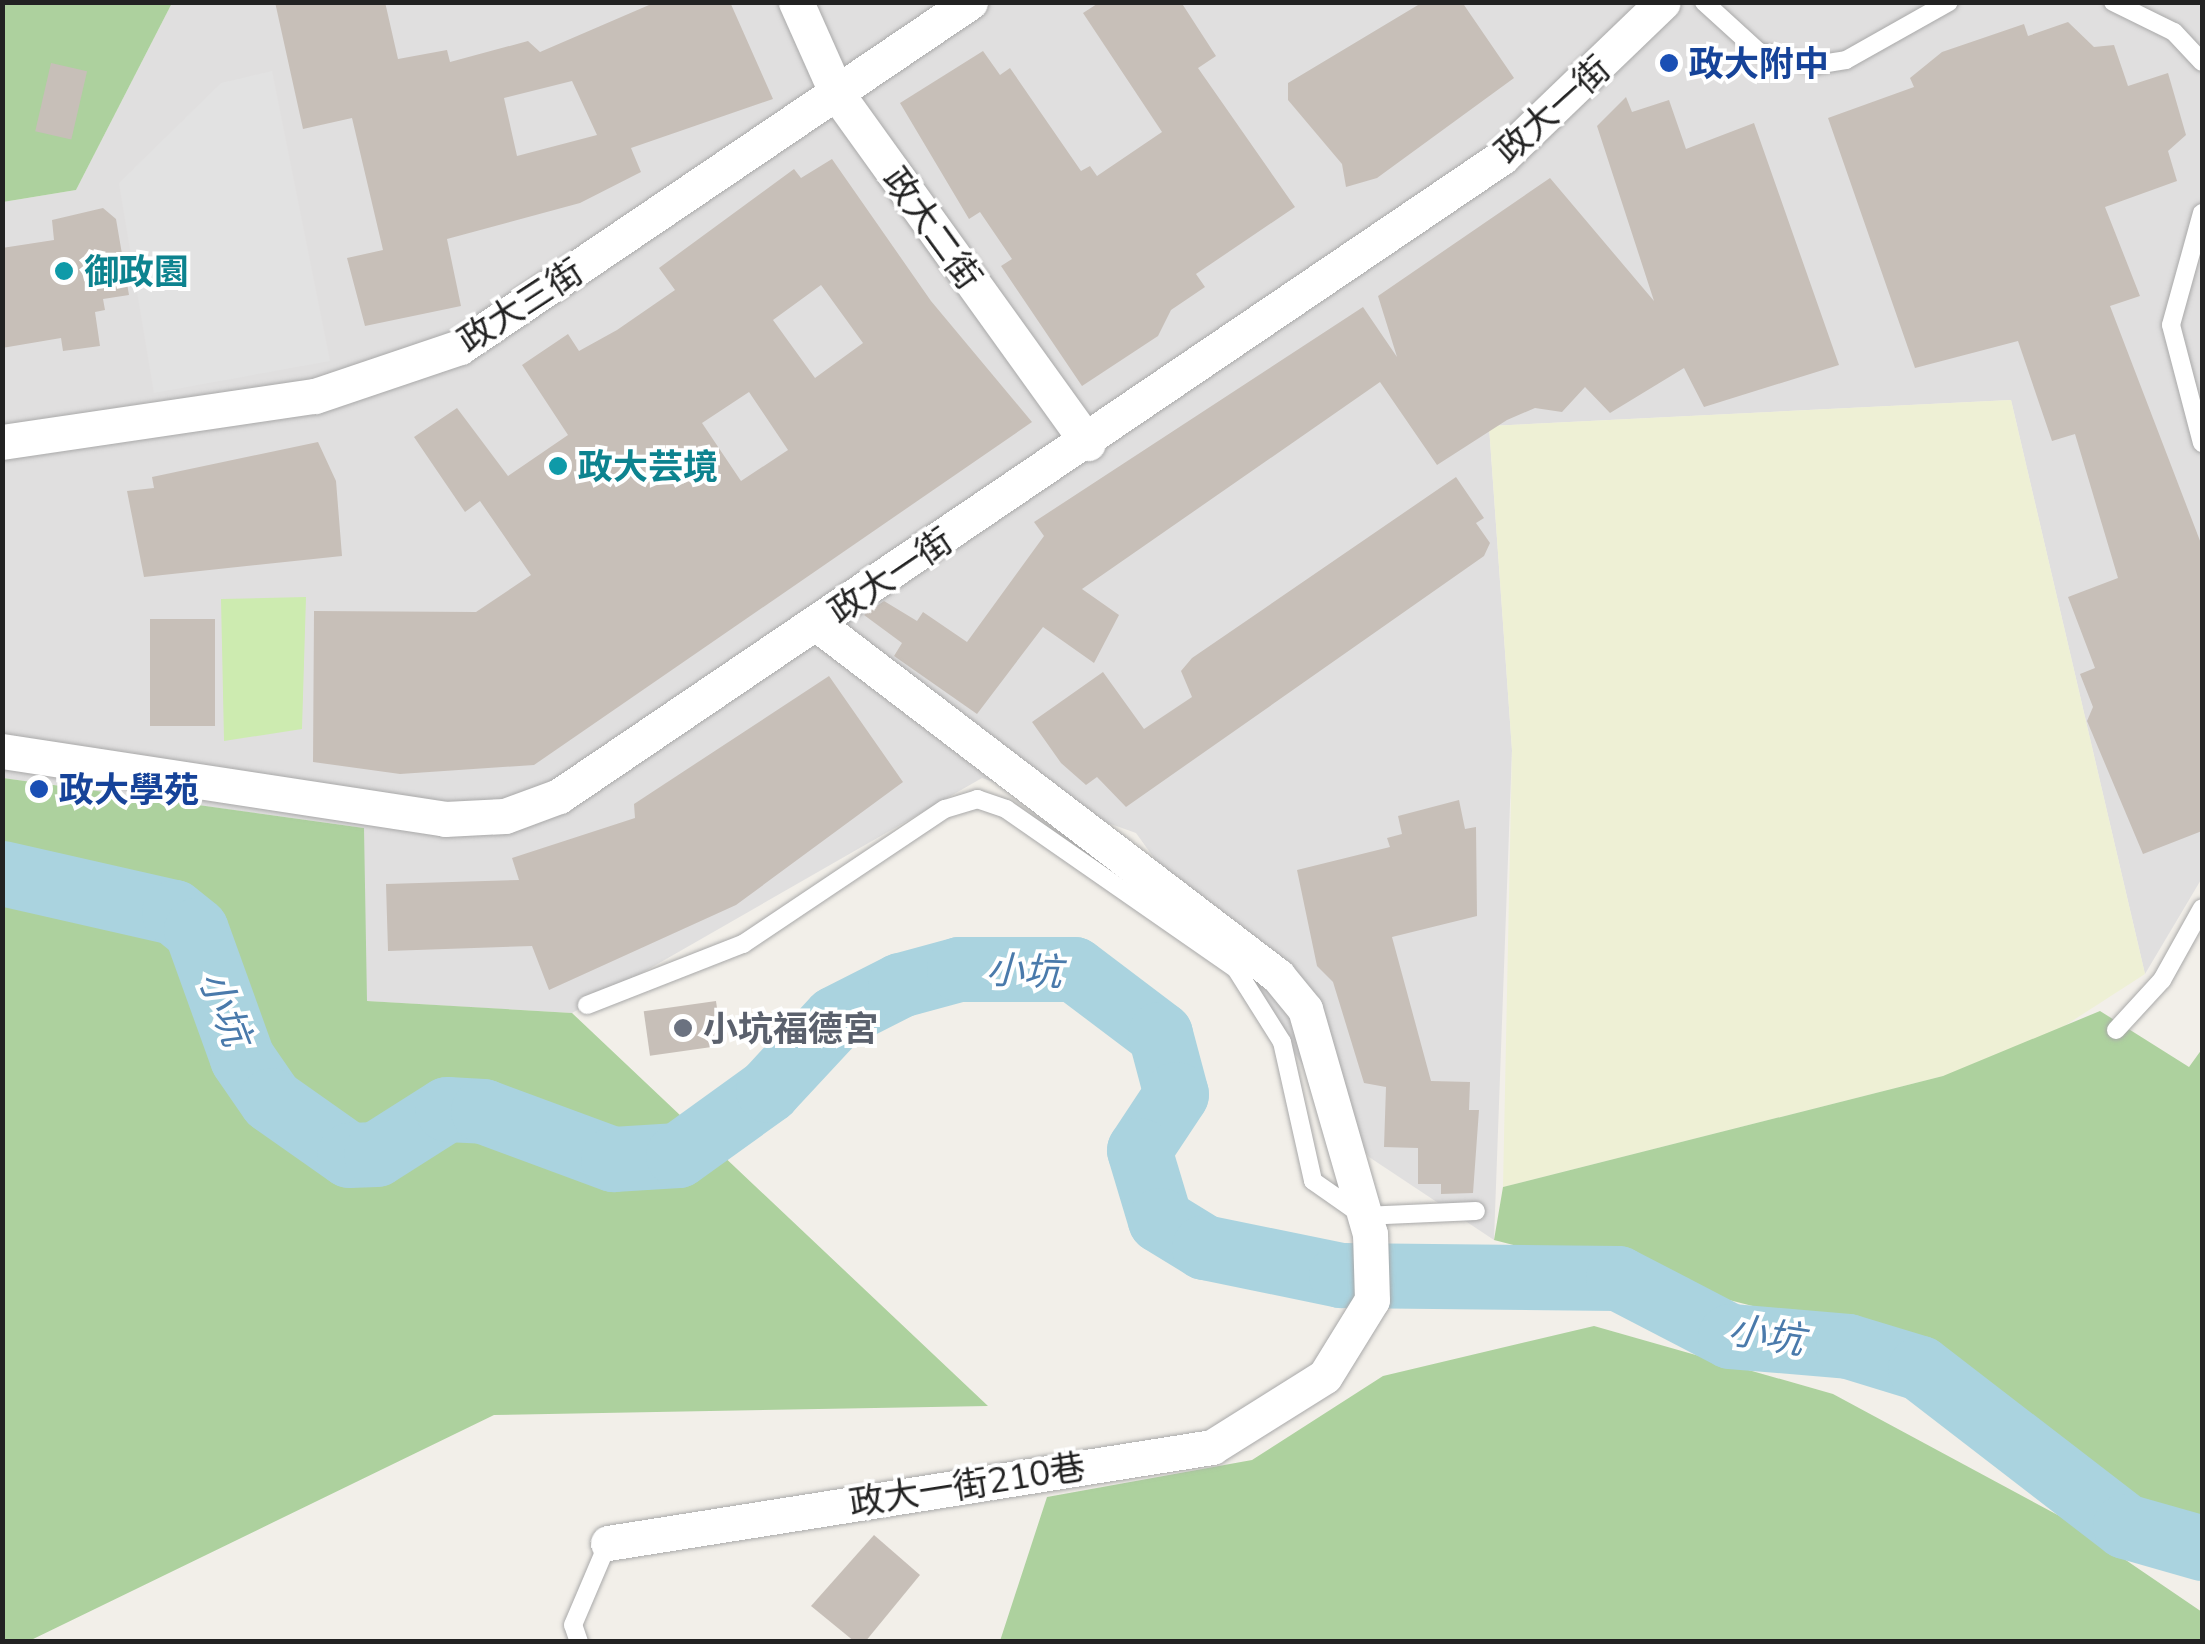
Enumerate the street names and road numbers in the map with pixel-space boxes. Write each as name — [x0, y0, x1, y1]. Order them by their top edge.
street label: 政大一街 — [1486, 47, 1618, 171]
street label: 政大二街 — [875, 159, 991, 297]
street label: 政大三街 — [450, 249, 590, 361]
street label: 政大一街 — [820, 518, 960, 632]
street label: 政大一街210巷 — [846, 1445, 1088, 1523]

